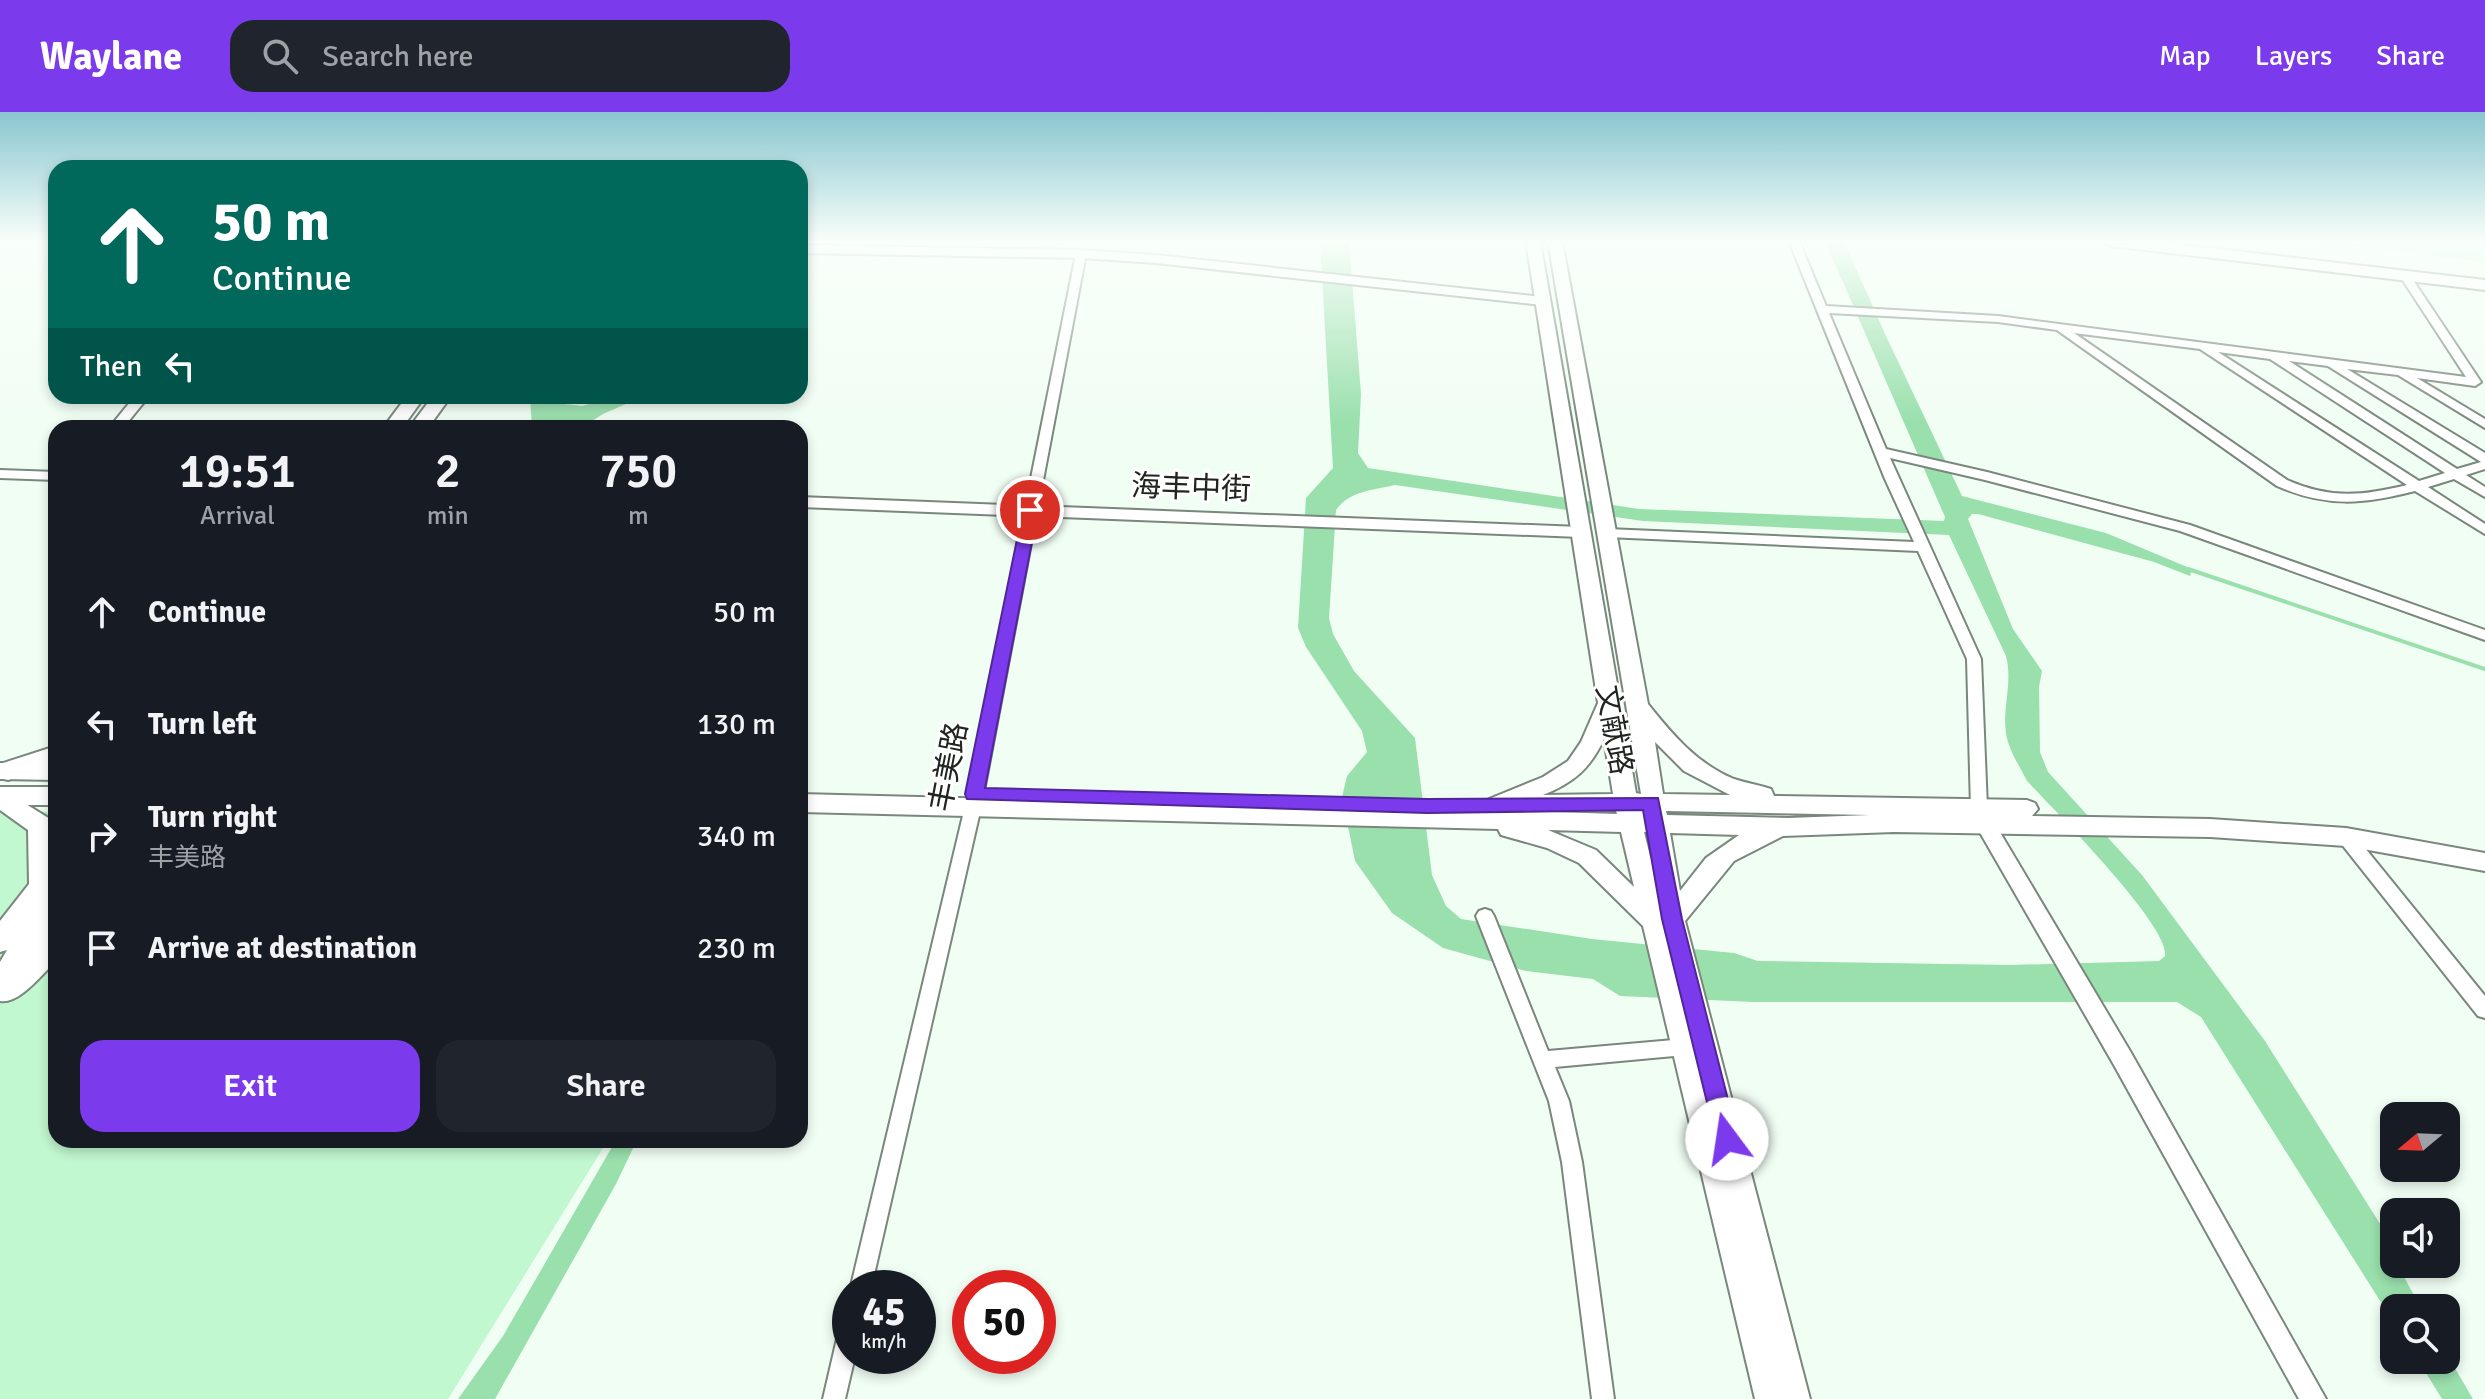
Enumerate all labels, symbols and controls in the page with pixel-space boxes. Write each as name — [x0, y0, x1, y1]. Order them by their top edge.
search box — [230, 20, 790, 92]
text: Waylane — [40, 33, 182, 80]
icon: search — [258, 34, 302, 78]
text: Search here — [322, 38, 474, 75]
text: Map — [2159, 39, 2211, 73]
text: Layers — [2255, 39, 2332, 73]
text: Share — [2376, 39, 2445, 73]
text: 50 m — [212, 187, 330, 256]
icon: ahead — [80, 192, 184, 296]
text: Continue — [212, 256, 352, 301]
icon: left — [158, 344, 202, 388]
text: Then — [80, 348, 142, 385]
text: 19:51 — [179, 442, 296, 501]
text: 2 — [435, 442, 461, 501]
text: 750 — [599, 442, 677, 501]
street label: 海丰中街 — [1130, 467, 1252, 509]
pin — [996, 476, 1064, 544]
icon: arrive — [1008, 488, 1052, 532]
text: Arrival — [200, 500, 275, 532]
text: min — [427, 500, 469, 532]
text: m — [628, 500, 649, 532]
icon: ahead — [80, 590, 124, 634]
text: Continue — [148, 594, 266, 631]
text: 50 m — [713, 594, 776, 631]
street label: 文献路 — [1588, 682, 1640, 778]
icon: left — [80, 702, 124, 746]
text: Turn left — [148, 706, 257, 743]
text: 130 m — [697, 706, 776, 743]
street label: 丰美路 — [922, 719, 976, 815]
text: Turn right — [148, 799, 277, 836]
icon: right — [80, 814, 124, 858]
text: 340 m — [697, 818, 776, 855]
text: 丰美路 — [148, 842, 226, 874]
icon: arrive — [80, 926, 124, 970]
text: Arrive at destination — [148, 930, 417, 967]
text: 230 m — [697, 930, 776, 967]
button: Exit — [80, 1040, 420, 1132]
button: Share — [436, 1040, 776, 1132]
position arrow — [1685, 1097, 1769, 1181]
north arrow — [2380, 1102, 2460, 1182]
map controls — [2380, 1102, 2460, 1374]
button: sound — [2380, 1198, 2460, 1278]
speed limit sign: 50 — [952, 1270, 1056, 1374]
text: 45 — [862, 1287, 906, 1337]
button: search — [2380, 1294, 2460, 1374]
text: km/h — [861, 1329, 907, 1354]

